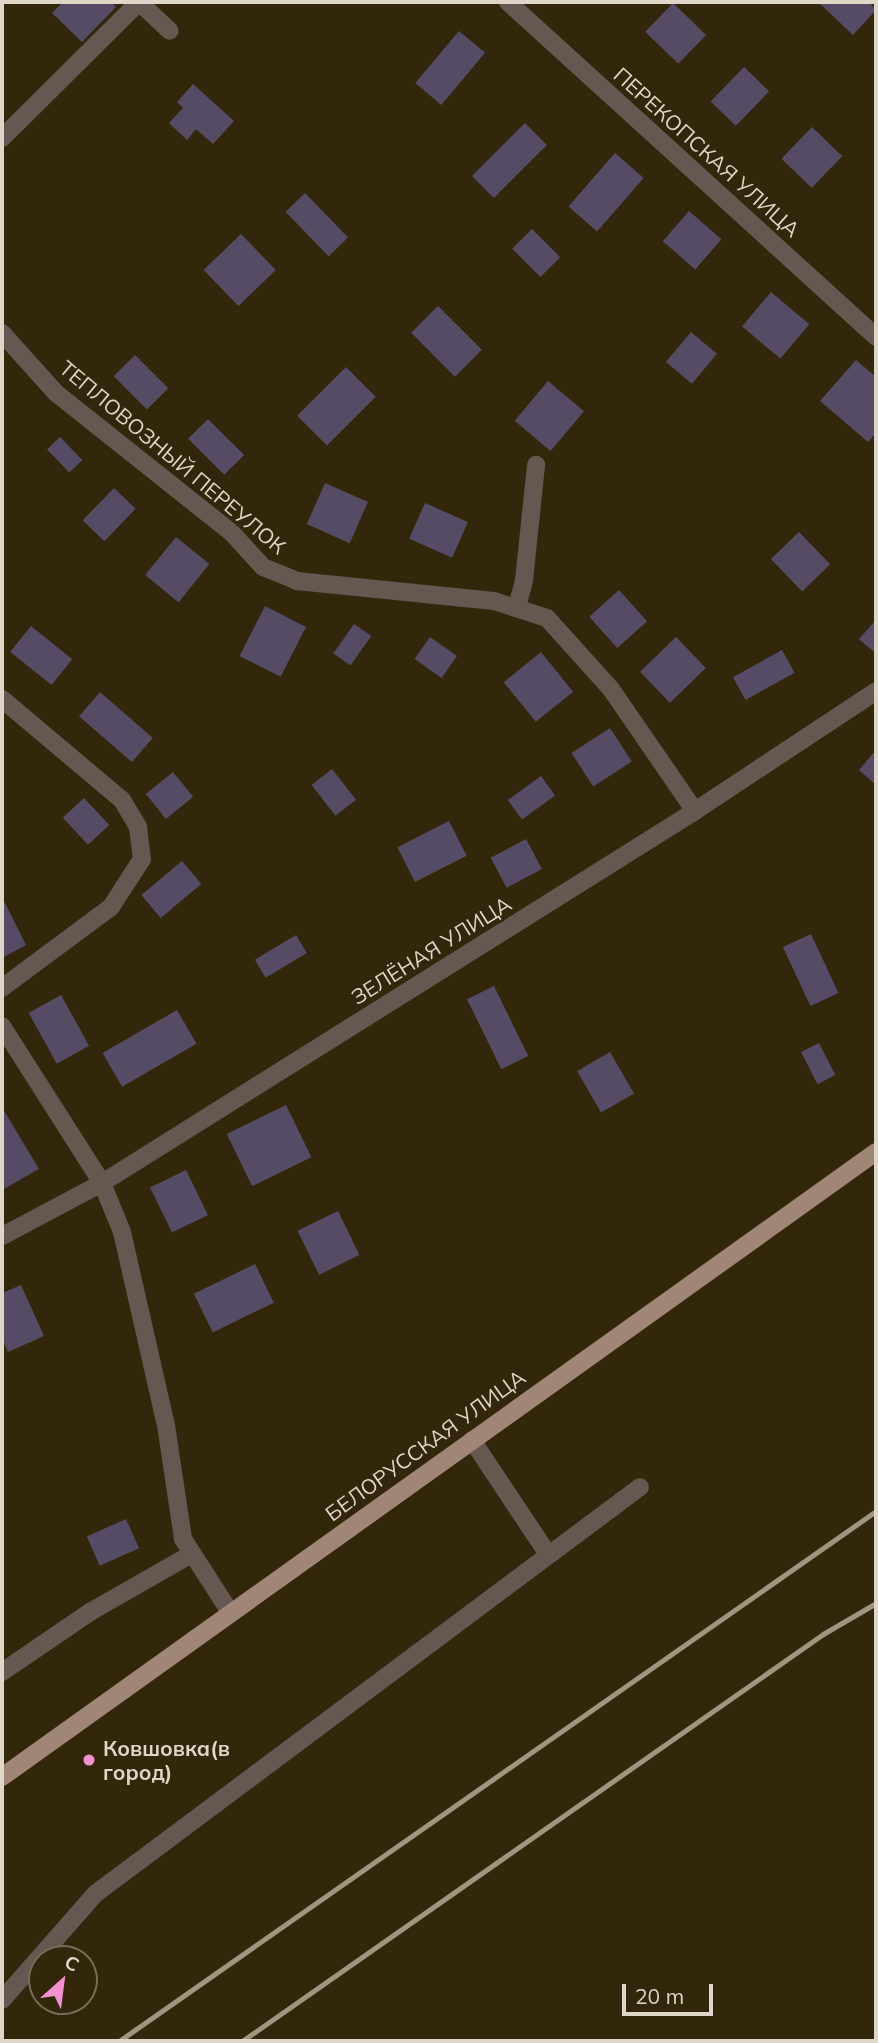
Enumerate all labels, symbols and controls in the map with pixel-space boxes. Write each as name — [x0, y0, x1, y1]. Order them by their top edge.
street label: ПЕРЕКОПСКАЯ УЛИЦА — [609, 62, 805, 242]
street label: ТЕПЛОВОЗНЫЙ ПЕРЕУЛОК — [55, 355, 291, 559]
street label: ЗЕЛЁНАЯ УЛИЦА — [346, 891, 516, 1009]
street label: БЕЛОРУССКАЯ УЛИЦА — [320, 1364, 530, 1526]
place label: Ковшовка(в город) — [103, 1735, 230, 1785]
marker: Ковшовка(в город) — [81, 1752, 97, 1768]
north arrow — [28, 1945, 98, 2015]
text: С — [61, 1950, 83, 1977]
scale bar — [626, 1969, 717, 2013]
text: 20 m — [635, 1983, 684, 2009]

